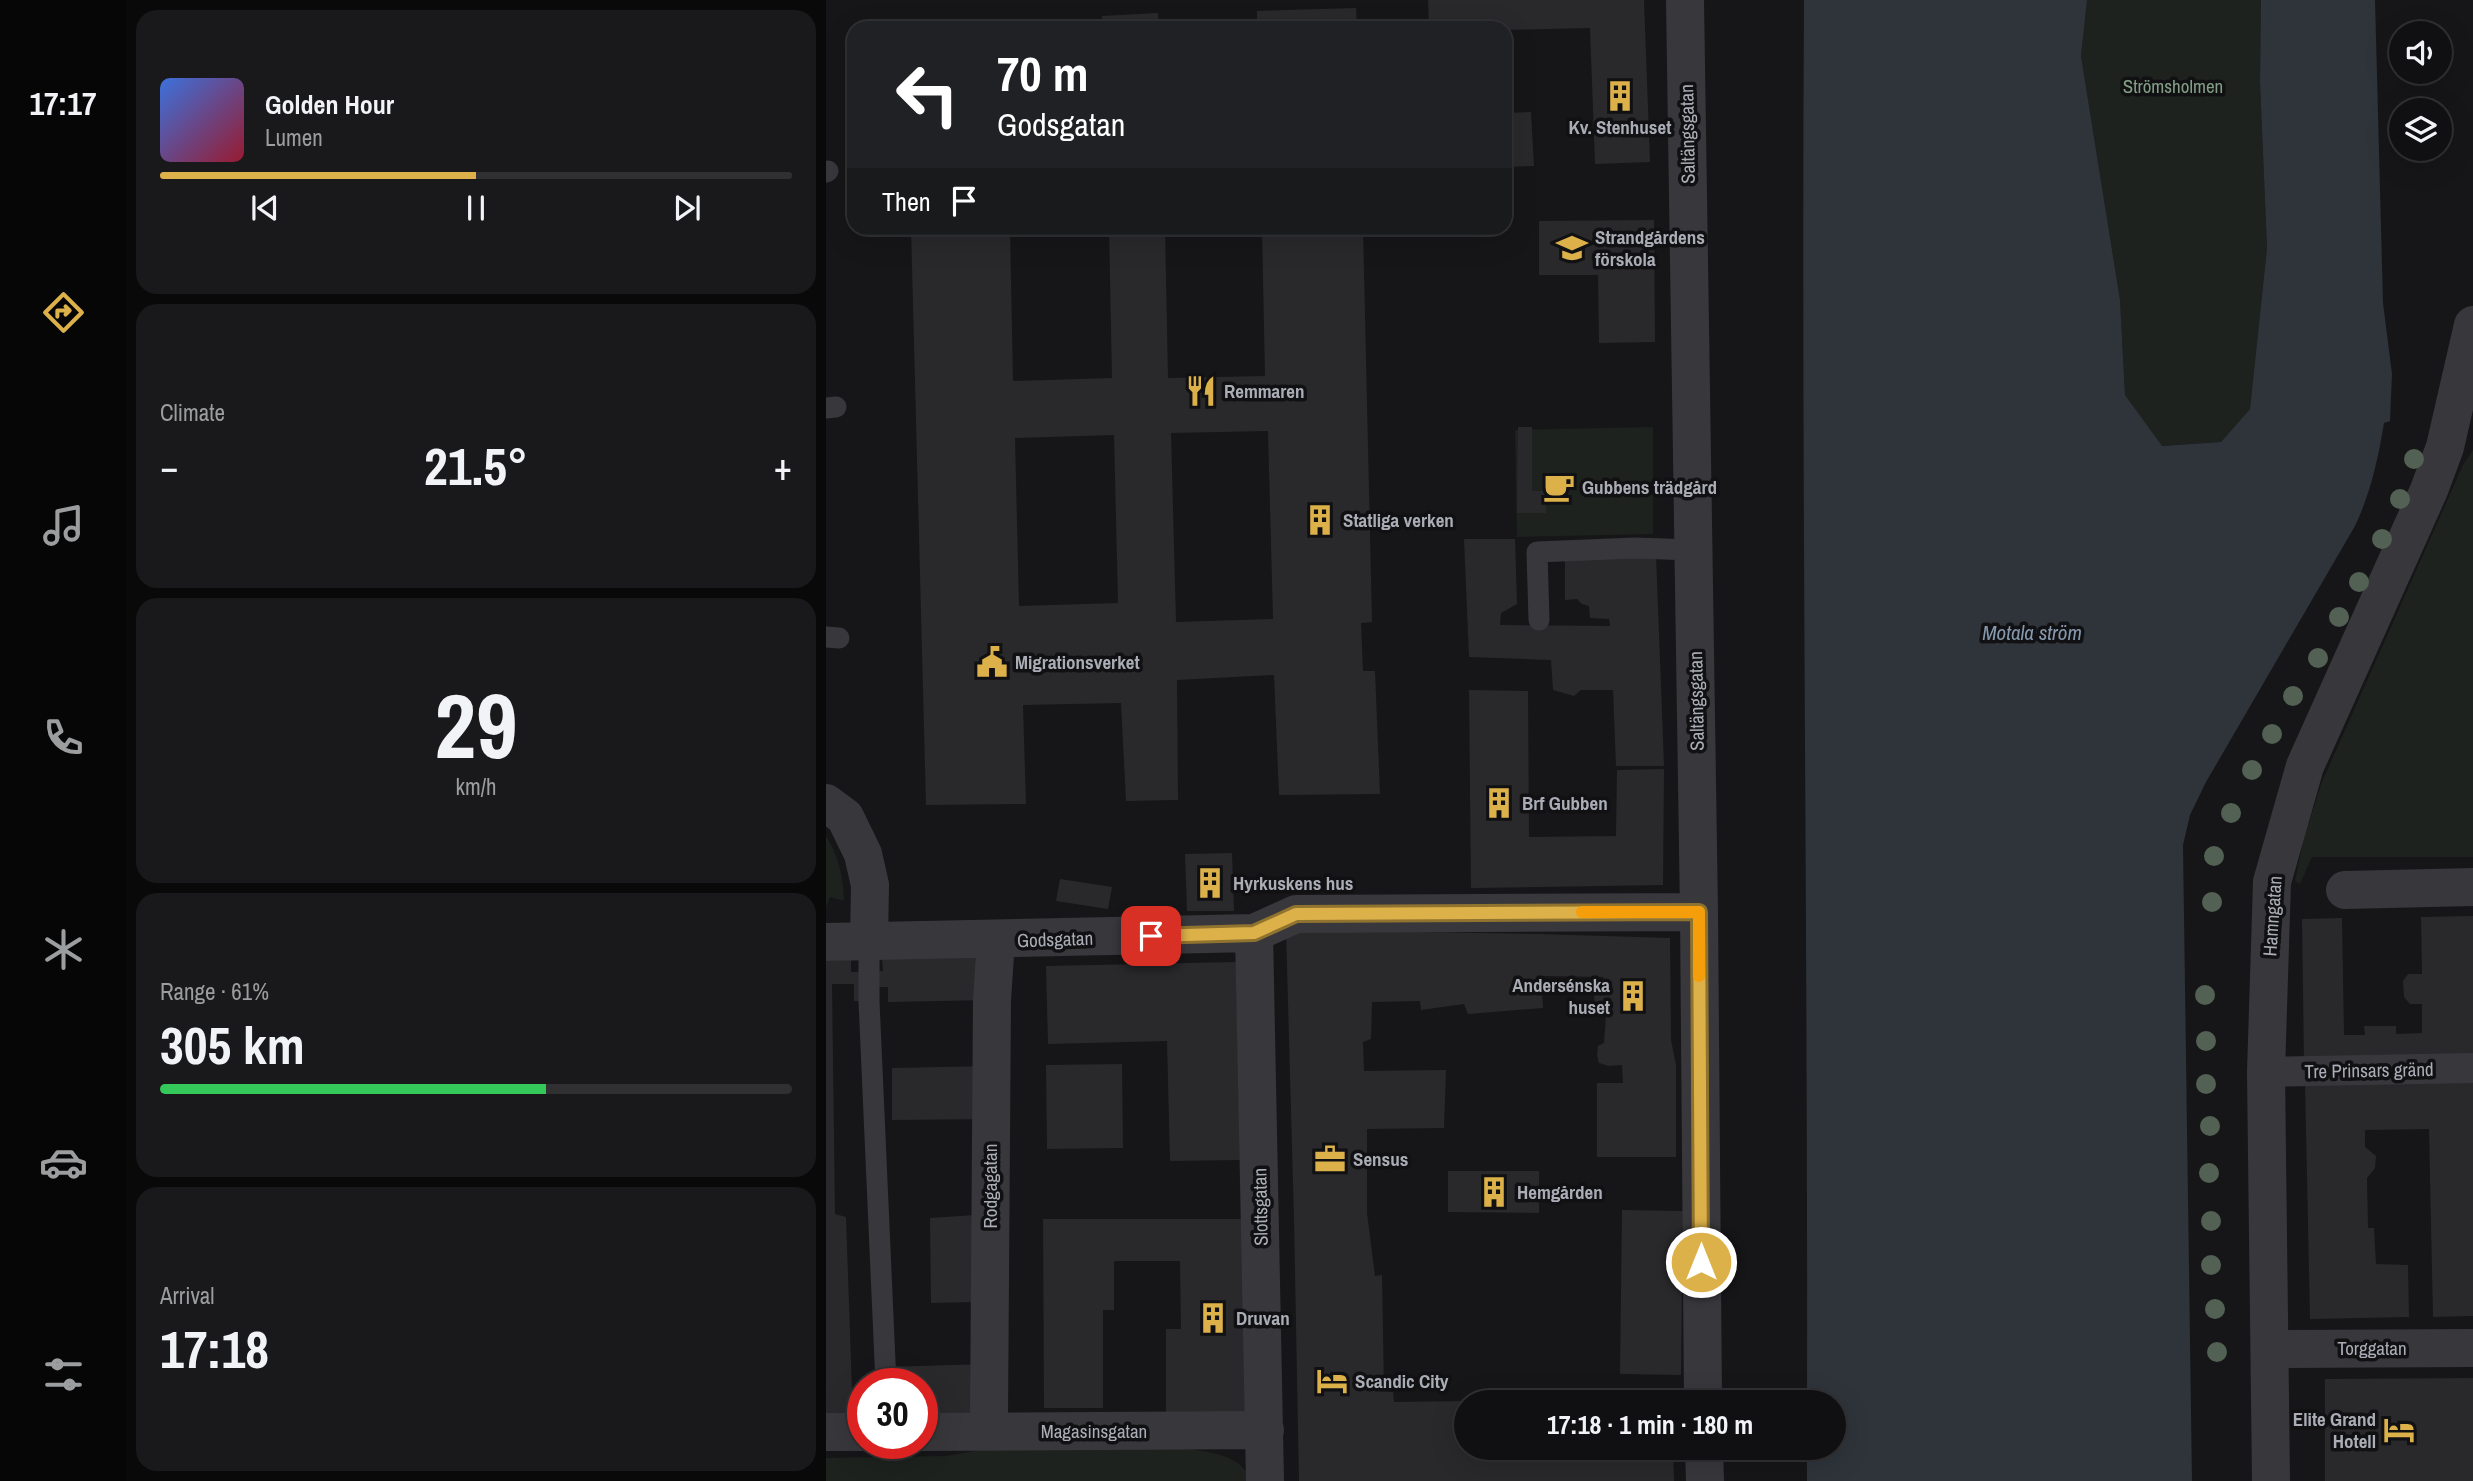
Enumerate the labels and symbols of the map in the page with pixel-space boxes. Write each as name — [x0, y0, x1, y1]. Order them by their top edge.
park label: Strömsholmen — [2123, 73, 2223, 99]
building icon: Kv. Stenhuset — [1603, 79, 1637, 113]
street label: Saltängsgatan — [1673, 84, 1701, 184]
place label: Kv. Stenhuset — [1569, 114, 1671, 140]
place label: Strandgårdens förskola — [1595, 224, 1705, 272]
school or university icon: Strandgårdens förskola — [1555, 231, 1589, 265]
restaurant icon: Remmaren — [1184, 374, 1218, 408]
place label: Remmaren — [1224, 378, 1305, 404]
cafe icon: Gubbens trädgård — [1542, 470, 1576, 504]
place label: Gubbens trädgård — [1582, 474, 1717, 500]
building icon: Statliga verken — [1303, 503, 1337, 537]
place label: Statliga verken — [1343, 507, 1454, 533]
water label: Motala ström — [1982, 618, 2082, 647]
public building icon: Migrationsverket — [975, 645, 1009, 679]
place label: Migrationsverket — [1015, 649, 1140, 675]
street label: Saltängsgatan — [1682, 651, 1710, 751]
building icon: Brf Gubben — [1482, 786, 1516, 820]
place label: Brf Gubben — [1522, 790, 1608, 816]
building icon: Hyrkuskens hus — [1193, 866, 1227, 900]
place label: Hyrkuskens hus — [1233, 870, 1353, 896]
street label: Hamngatan — [2256, 875, 2288, 957]
pin — [1121, 906, 1181, 966]
street label: Godsgatan — [1016, 925, 1094, 953]
place label: Andersénska huset — [1512, 972, 1610, 1020]
building icon: Andersénska huset — [1616, 979, 1650, 1013]
street label: Tre Prinsars gränd — [2304, 1056, 2434, 1084]
office icon: Sensus — [1313, 1142, 1347, 1176]
street label: Rodgagatan — [977, 1144, 1003, 1228]
place label: Sensus — [1353, 1146, 1408, 1172]
street label: Slottsgatan — [1246, 1168, 1274, 1246]
building icon: Hemgården — [1477, 1175, 1511, 1209]
place label: Hemgården — [1517, 1179, 1603, 1205]
position arrow — [1664, 1225, 1738, 1299]
building icon: Druvan — [1196, 1301, 1230, 1335]
place label: Druvan — [1236, 1305, 1290, 1331]
street label: Torggatan — [2337, 1335, 2407, 1361]
hotel icon: Scandic City — [1315, 1364, 1349, 1398]
speed limit sign: 30 — [847, 1368, 938, 1459]
place label: Scandic City — [1355, 1368, 1449, 1394]
place label: Elite Grand Hotell — [2293, 1406, 2376, 1454]
hotel icon: Elite Grand Hotell — [2382, 1413, 2416, 1447]
street label: Magasinsgatan — [1041, 1418, 1147, 1444]

